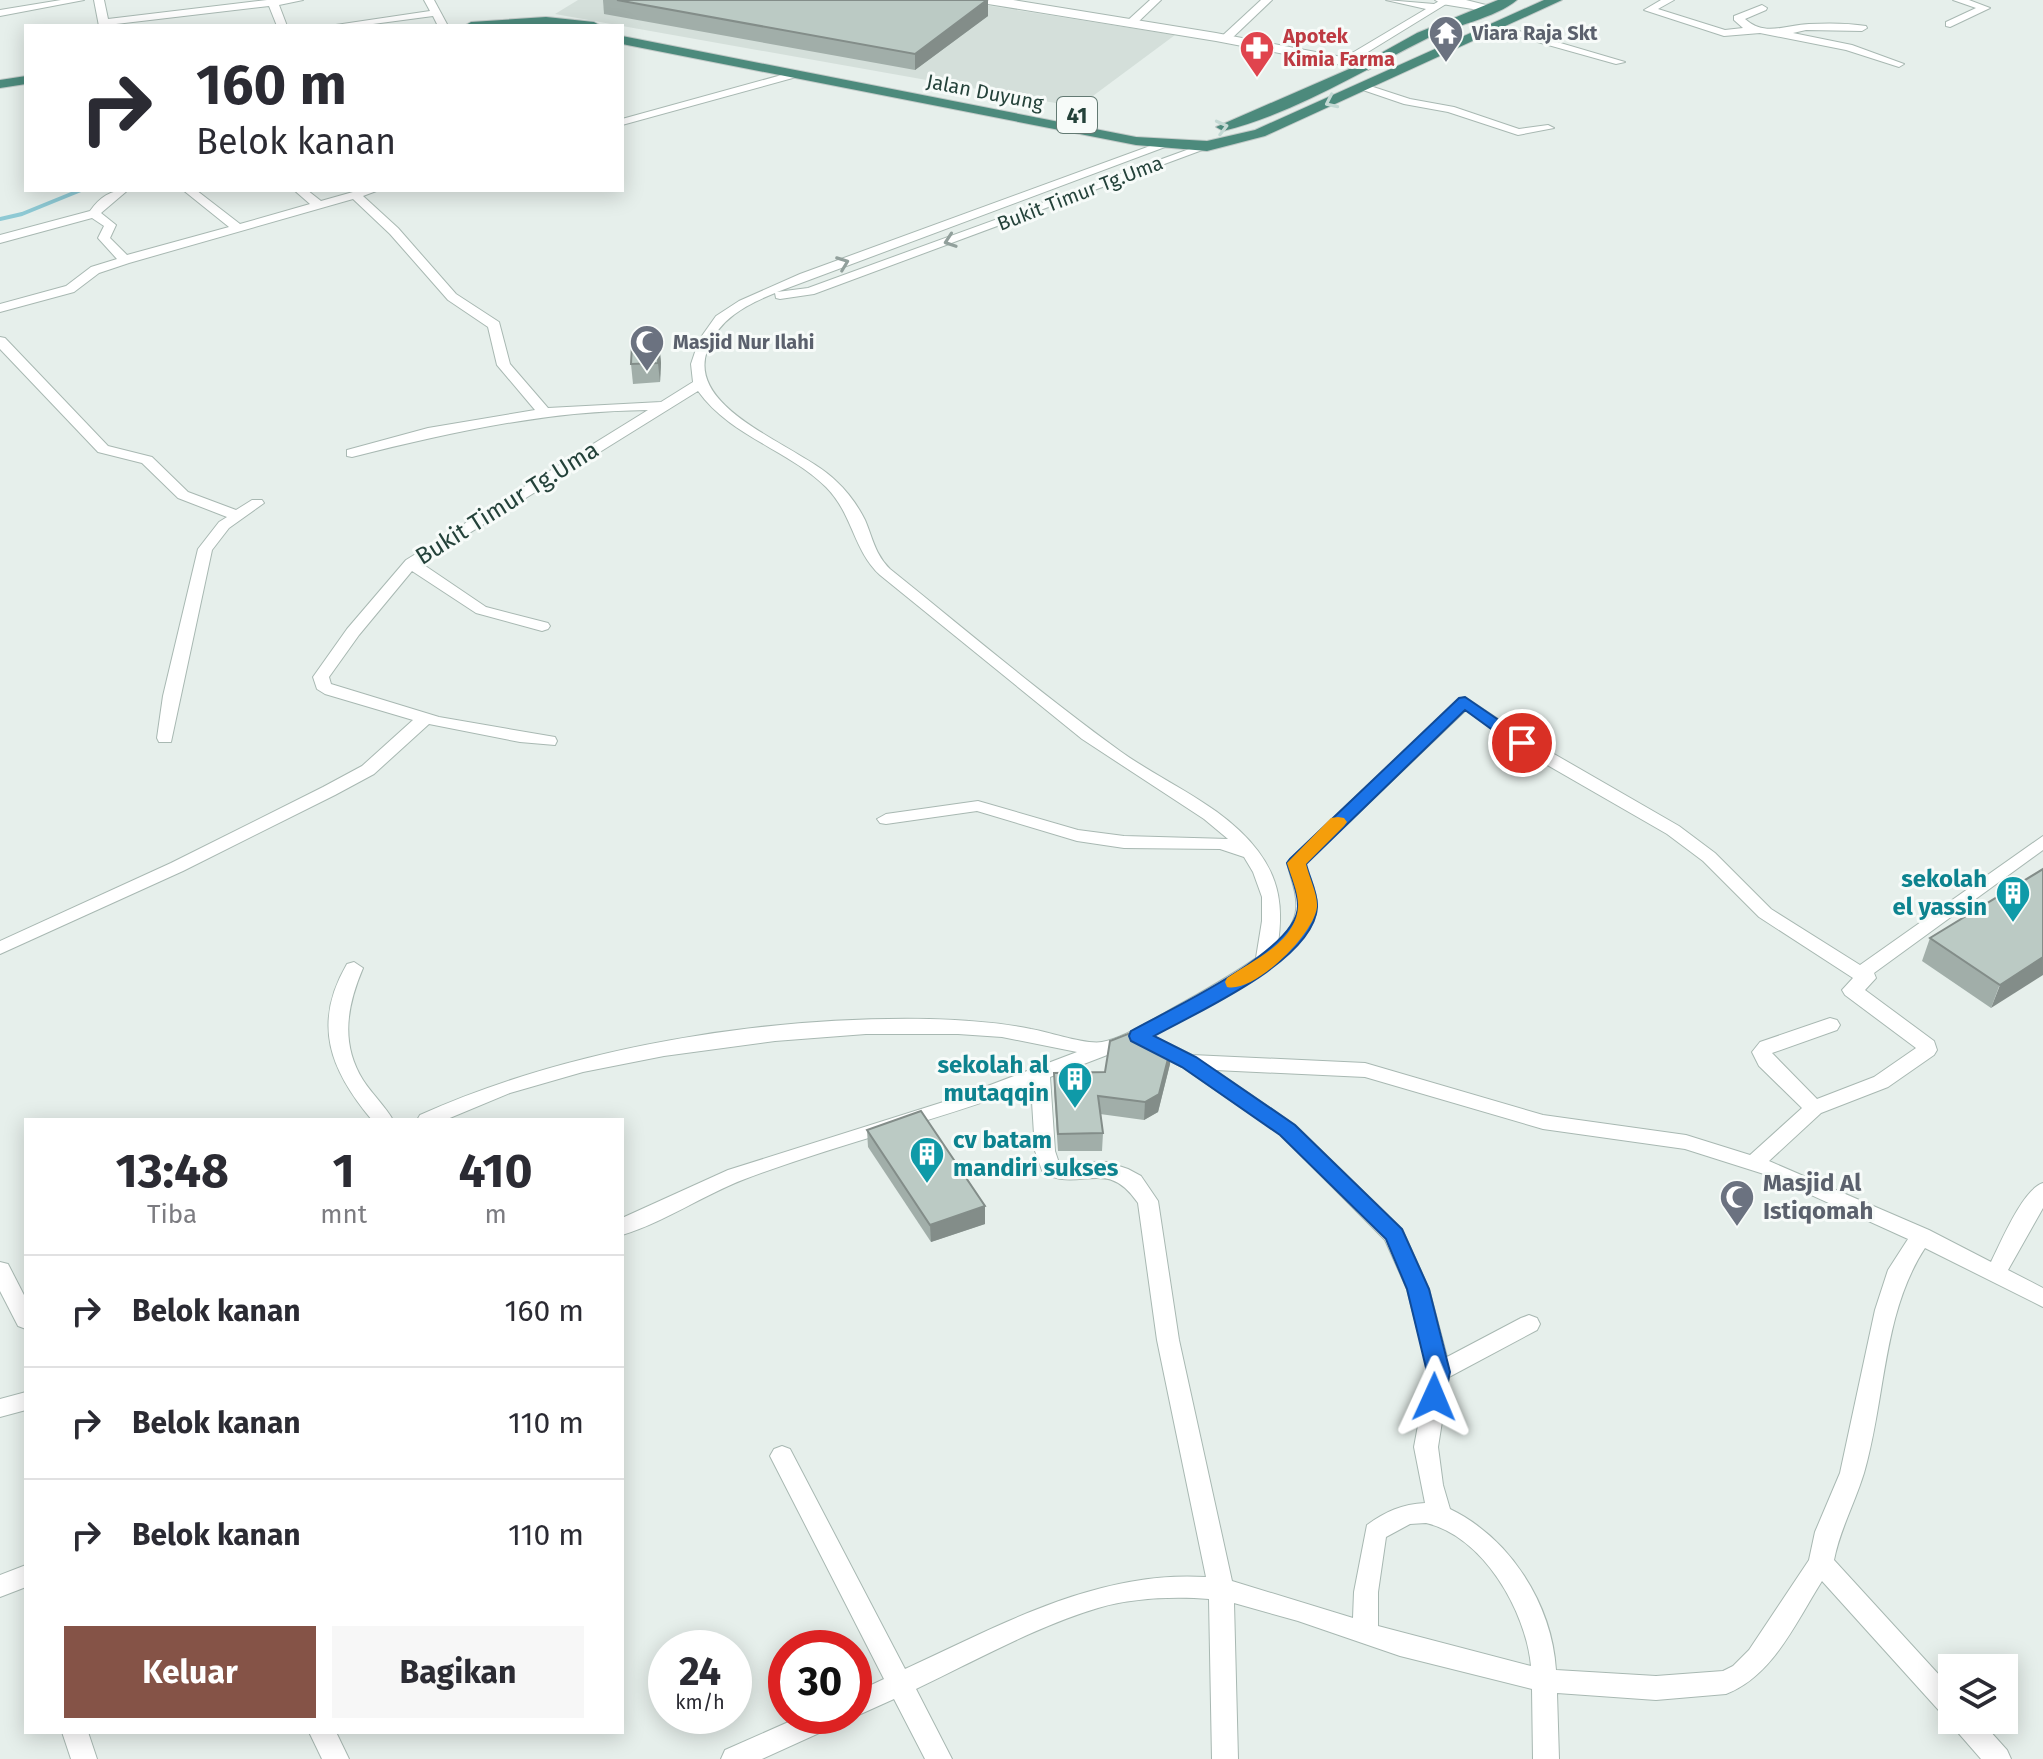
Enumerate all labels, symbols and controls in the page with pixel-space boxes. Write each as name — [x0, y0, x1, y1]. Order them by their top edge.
temple icon: Viara Raja Skt — [1427, 14, 1465, 64]
place label: Viara Raja Skt — [1471, 21, 1598, 45]
place label: Apotek Kimia Farma — [1282, 24, 1395, 71]
pharmacy icon: Apotek Kimia Farma — [1238, 29, 1276, 79]
text: 160 m — [196, 52, 347, 119]
icon: right — [64, 56, 168, 160]
street label: Jalan Duyung — [925, 69, 1046, 115]
one-way arrow — [1325, 93, 1340, 109]
road number: 41 — [1057, 97, 1097, 133]
one-way arrow — [1215, 119, 1229, 136]
text: Belok kanan — [196, 120, 396, 164]
street label: Bukit Timur Tg.Uma — [994, 150, 1166, 236]
one-way arrow — [944, 231, 958, 247]
one-way arrow — [835, 256, 849, 273]
mosque icon: Masjid Nur Ilahi — [628, 323, 666, 373]
place label: Masjid Nur Ilahi — [673, 330, 814, 354]
street label: Bukit Timur Tg.Uma — [410, 435, 604, 571]
pin — [1488, 709, 1556, 777]
icon: arrive — [1500, 721, 1544, 765]
place label: sekolah el yassin — [1892, 865, 1987, 921]
building icon: sekolah el yassin — [1994, 874, 2032, 924]
place label: sekolah al mutaqqin — [937, 1051, 1050, 1107]
building icon: sekolah al mutaqqin — [1056, 1060, 1094, 1110]
place label: cv batam mandiri sukses — [953, 1126, 1119, 1182]
building icon: cv batam mandiri sukses — [908, 1135, 946, 1185]
text: 13:48 — [115, 1142, 229, 1200]
text: 1 — [333, 1142, 355, 1200]
text: 410 — [459, 1142, 533, 1200]
place label: Masjid Al Istiqomah — [1763, 1169, 1873, 1225]
mosque icon: Masjid Al Istiqomah — [1718, 1178, 1756, 1228]
text: Tiba — [147, 1199, 197, 1230]
text: mnt — [320, 1199, 367, 1230]
text: m — [484, 1199, 507, 1230]
icon: right — [64, 1289, 108, 1333]
text: Belok kanan — [132, 1293, 301, 1329]
text: 160 m — [505, 1293, 584, 1329]
position arrow — [1392, 1355, 1476, 1439]
icon: right — [64, 1401, 108, 1445]
text: Belok kanan — [132, 1405, 301, 1441]
text: 110 m — [508, 1405, 584, 1441]
icon: right — [64, 1513, 108, 1557]
text: Belok kanan — [132, 1517, 301, 1553]
text: 110 m — [508, 1517, 584, 1553]
button: Keluar — [64, 1626, 316, 1718]
button: Bagikan — [332, 1626, 584, 1718]
speed limit sign: 30 — [768, 1630, 872, 1734]
text: 24 — [679, 1648, 721, 1696]
map controls — [1938, 1654, 2018, 1734]
button: layers — [1938, 1654, 2018, 1734]
text: km/h — [675, 1690, 725, 1714]

